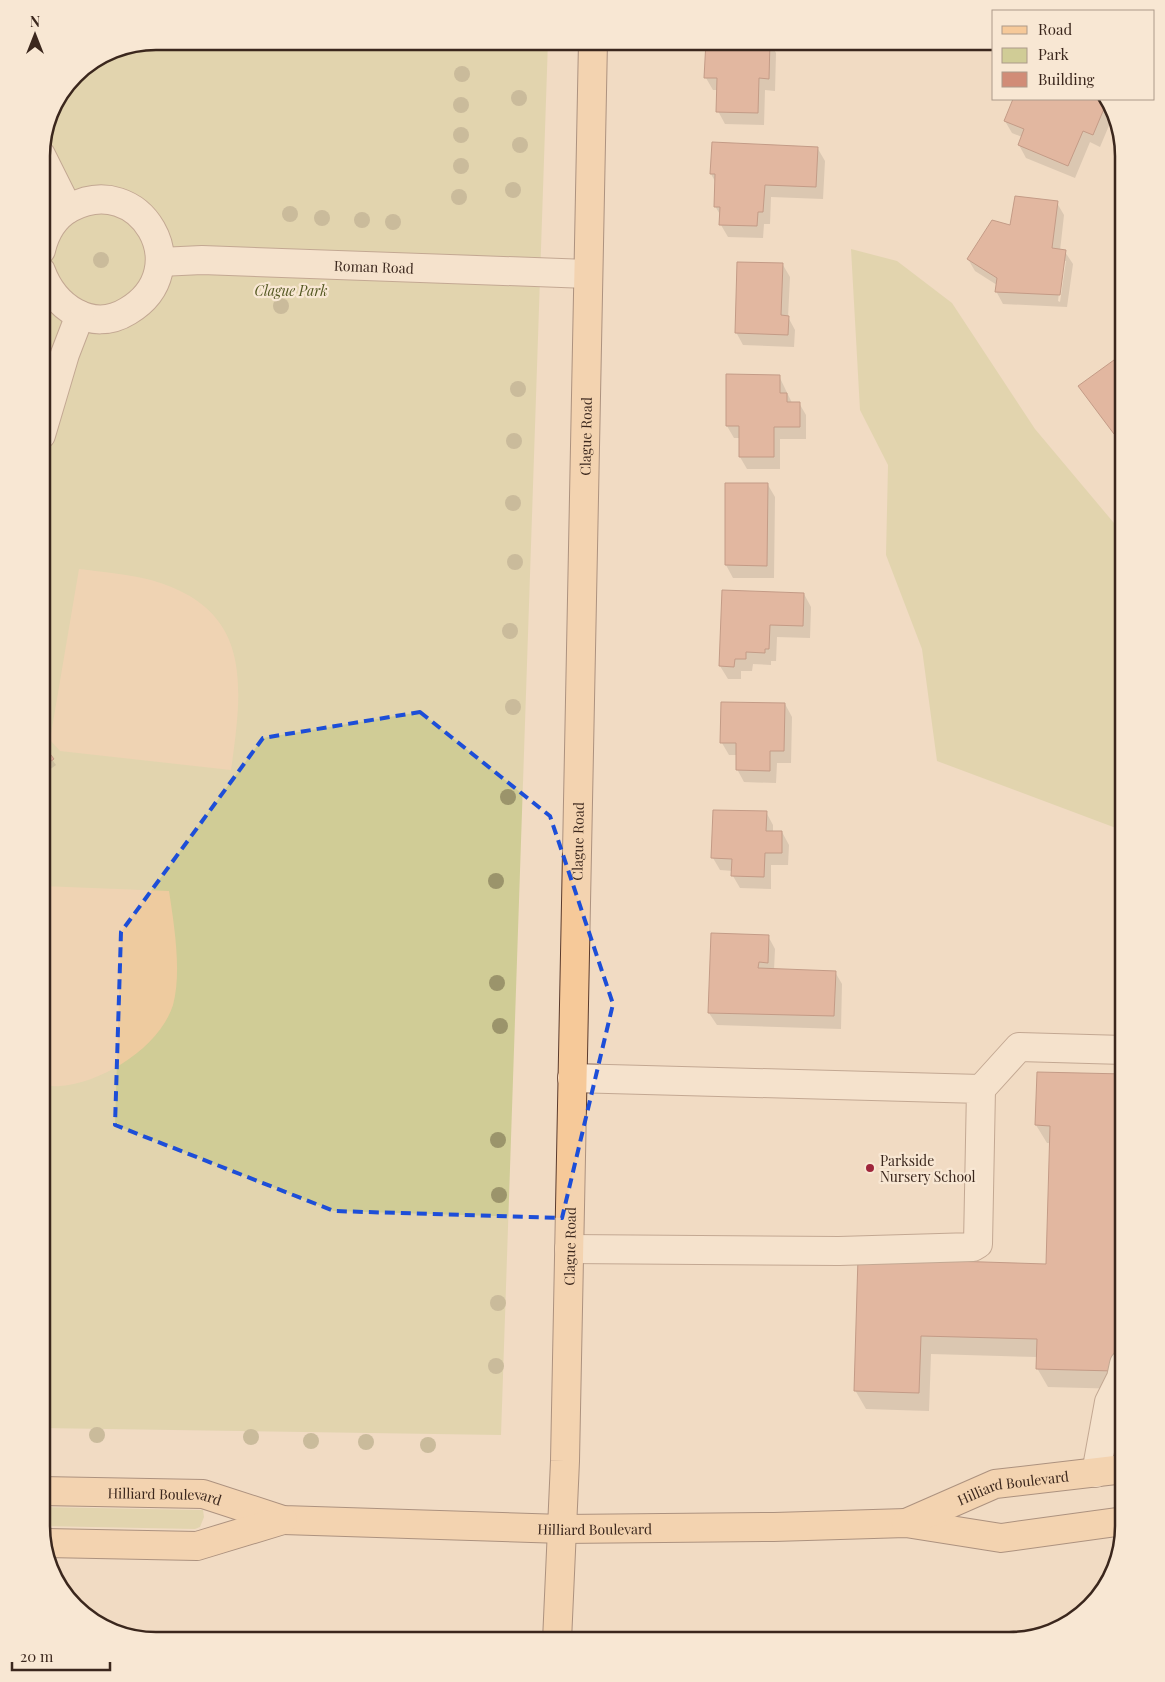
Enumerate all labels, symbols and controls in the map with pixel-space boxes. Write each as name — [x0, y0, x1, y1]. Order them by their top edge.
north arrow — [10, 10, 60, 60]
legend — [992, 10, 1155, 100]
text: N — [30, 12, 40, 31]
text: Road — [1038, 19, 1072, 39]
text: Park — [1038, 44, 1070, 64]
text: Building — [1038, 69, 1095, 89]
street label: Roman Road — [334, 255, 414, 277]
park label: Clague Park — [255, 281, 327, 300]
street label: Clague Road — [575, 397, 595, 476]
street label: Clague Road — [567, 802, 587, 881]
place label: Parkside Nursery School — [880, 1151, 976, 1186]
marker: Parkside Nursery School — [864, 1162, 876, 1174]
street label: Clague Road — [559, 1207, 580, 1286]
street label: Hilliard Boulevard — [954, 1466, 1070, 1509]
street label: Hilliard Boulevard — [107, 1483, 224, 1509]
street label: Hilliard Boulevard — [537, 1519, 652, 1539]
scale bar — [12, 1640, 110, 1672]
text: 20 m — [20, 1646, 54, 1666]

